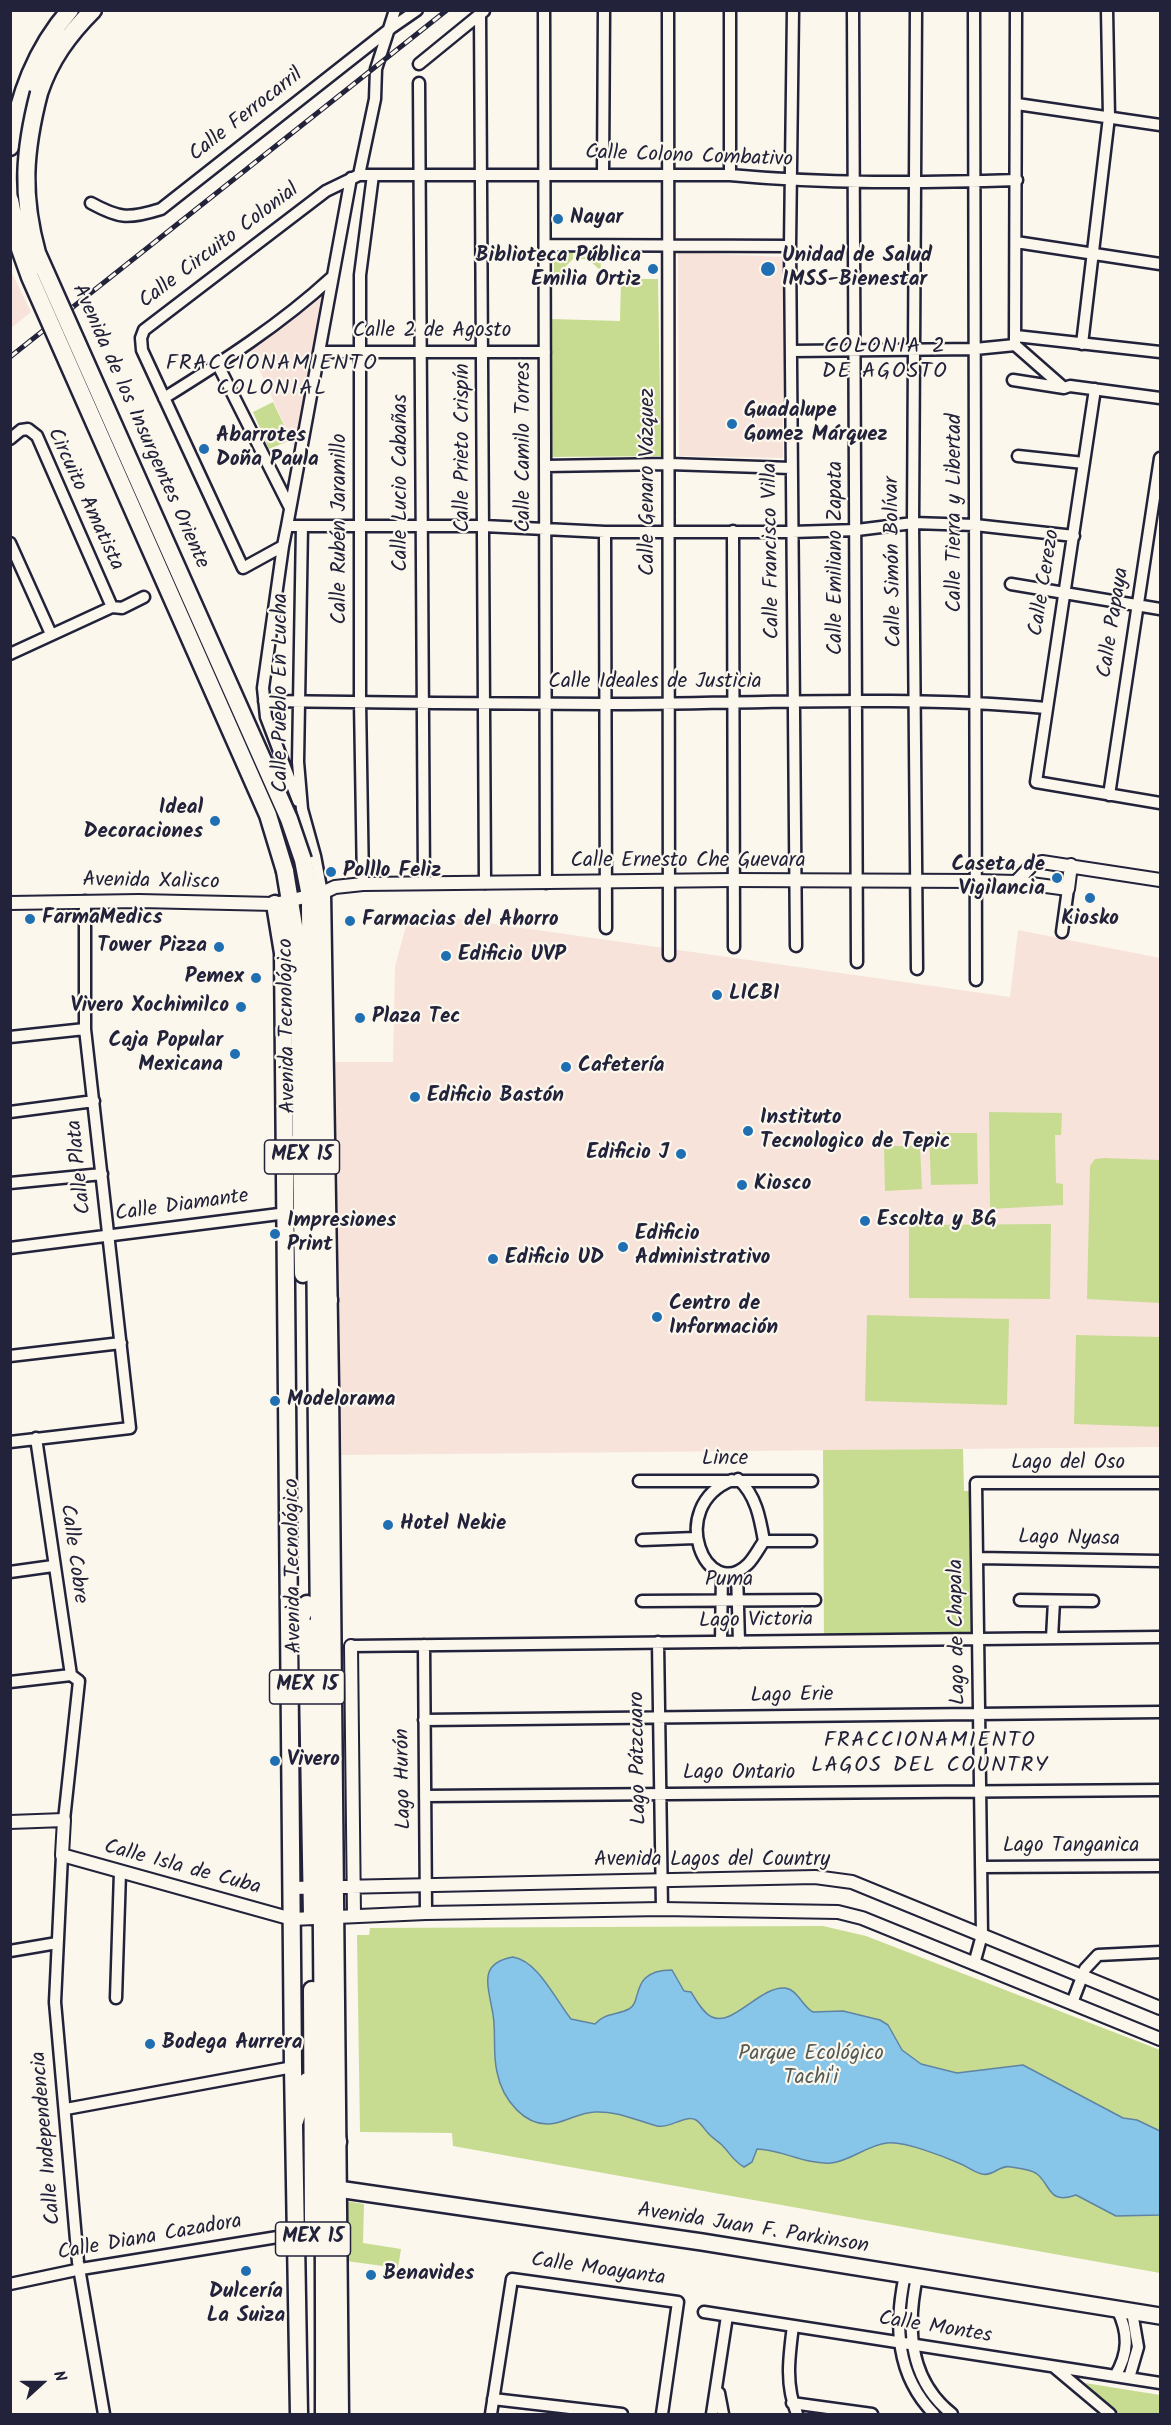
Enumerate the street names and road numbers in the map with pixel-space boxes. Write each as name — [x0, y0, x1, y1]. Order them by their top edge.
street label: Calle Ferrocarril — [185, 64, 309, 168]
street label: Calle Colono Combativo — [585, 142, 793, 174]
street label: Calle Circuito Colonial — [135, 179, 305, 315]
street label: Avenida de los Insurgentes Oriente — [65, 281, 213, 573]
street label: Calle 2 de Agosto — [353, 319, 511, 345]
street label: Calle Camilo Torres — [512, 362, 538, 532]
street label: Calle Prieto Crispín — [451, 363, 477, 533]
street label: Calle Genaro Vázquez — [636, 388, 662, 576]
street label: Calle Lucio Cabañas — [389, 394, 415, 572]
street label: Calle Tierra y Libertad — [943, 413, 969, 613]
street label: Circuito Amatista — [40, 425, 128, 575]
street label: Calle Rubén Jaramillo — [328, 434, 354, 624]
street label: Calle Emiliano Zapata — [824, 461, 850, 655]
street label: Calle Francisco Villa — [759, 463, 787, 639]
street label: Calle Simón Bolívar — [881, 476, 909, 648]
street label: Calle Cerezo — [1025, 528, 1067, 638]
street label: Calle Papaya — [1094, 566, 1136, 680]
street label: Calle Pueblo En Lucha — [269, 593, 295, 793]
street label: Calle Ideales de Justicia — [548, 670, 762, 696]
street label: Calle Ernesto Che Guevara — [570, 849, 806, 875]
street label: Avenida Xalisco — [82, 869, 220, 897]
street label: Avenida Tecnológico — [275, 938, 303, 1114]
street label: Calle Plata — [64, 1118, 98, 1216]
road number: MEX 15 — [264, 1140, 340, 1174]
street label: Calle Diamante — [114, 1185, 250, 1229]
street label: Lince — [702, 1447, 748, 1473]
street label: Lago del Oso — [1011, 1451, 1125, 1477]
street label: Avenida Tecnológico — [281, 1478, 309, 1654]
street label: Calle Cobre — [53, 1503, 91, 1605]
street label: Lago Nyasa — [1018, 1527, 1120, 1553]
street label: Lago de Chapala — [945, 1559, 973, 1705]
street label: Puma — [705, 1568, 753, 1594]
street label: Lago Victoria — [699, 1608, 813, 1636]
road number: MEX 15 — [270, 1670, 344, 1704]
street label: Lago Erie — [750, 1684, 834, 1710]
street label: Lago Pátzcuaro — [626, 1691, 654, 1825]
street label: Lago Hurón — [392, 1728, 418, 1830]
street label: Lago Ontario — [683, 1761, 795, 1787]
street label: Lago Tanganica — [1003, 1834, 1139, 1860]
street label: Calle Isla de Cuba — [101, 1836, 263, 1902]
street label: Avenida Lagos del Country — [594, 1848, 830, 1874]
street label: Calle Independencia — [28, 2050, 68, 2226]
street label: Avenida Juan F. Parkinson — [636, 2199, 870, 2261]
street label: Calle Diana Cazadora — [56, 2210, 244, 2268]
road number: MEX 15 — [276, 2222, 350, 2256]
street label: Calle Moayanta — [529, 2249, 667, 2293]
street label: Calle Montes — [877, 2308, 993, 2350]

